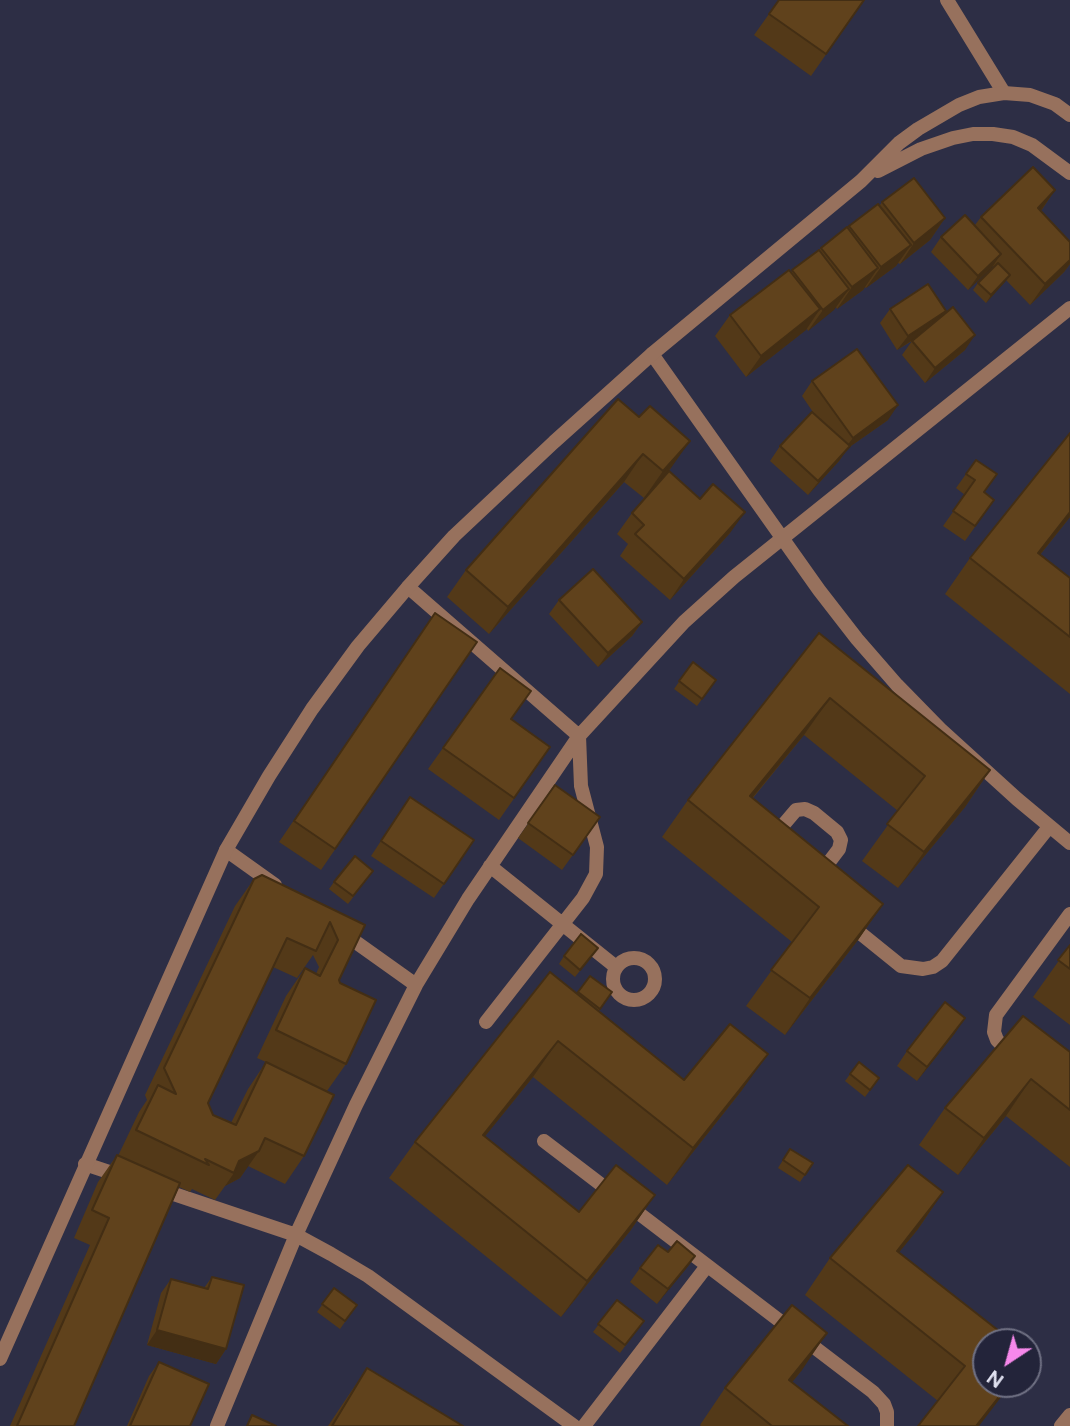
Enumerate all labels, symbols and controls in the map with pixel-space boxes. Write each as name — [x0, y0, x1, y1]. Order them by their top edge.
north arrow — [972, 1328, 1042, 1398]
text: N — [983, 1365, 1008, 1392]

